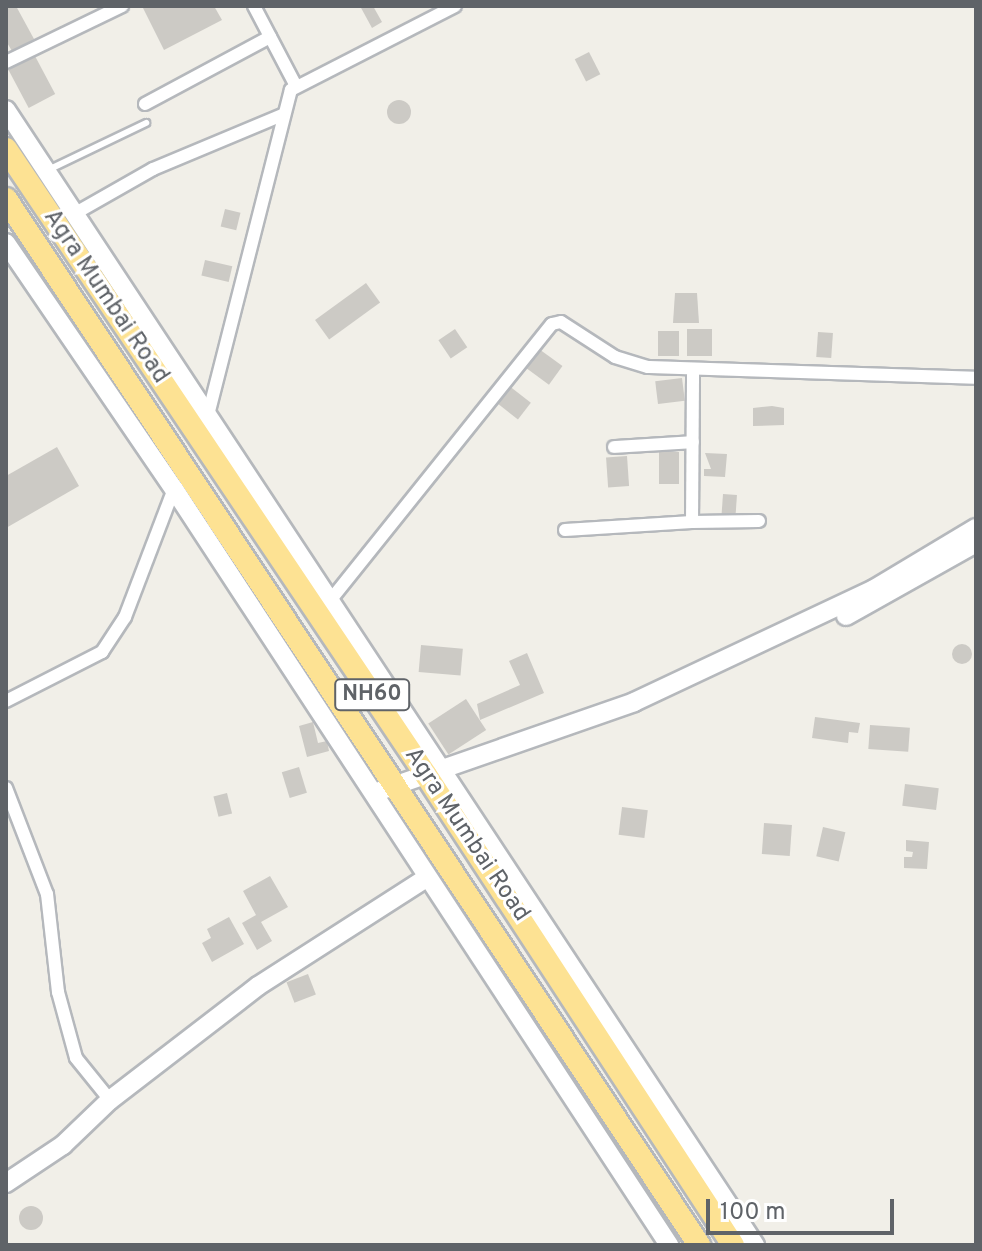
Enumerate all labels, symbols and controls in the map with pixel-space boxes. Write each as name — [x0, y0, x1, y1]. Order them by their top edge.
street label: Agra Mumbai Road — [36, 204, 174, 390]
road number: NH60 — [334, 677, 410, 713]
street label: Agra Mumbai Road — [397, 742, 535, 928]
scale bar — [710, 1183, 898, 1233]
text: 100 m — [720, 1198, 786, 1228]

